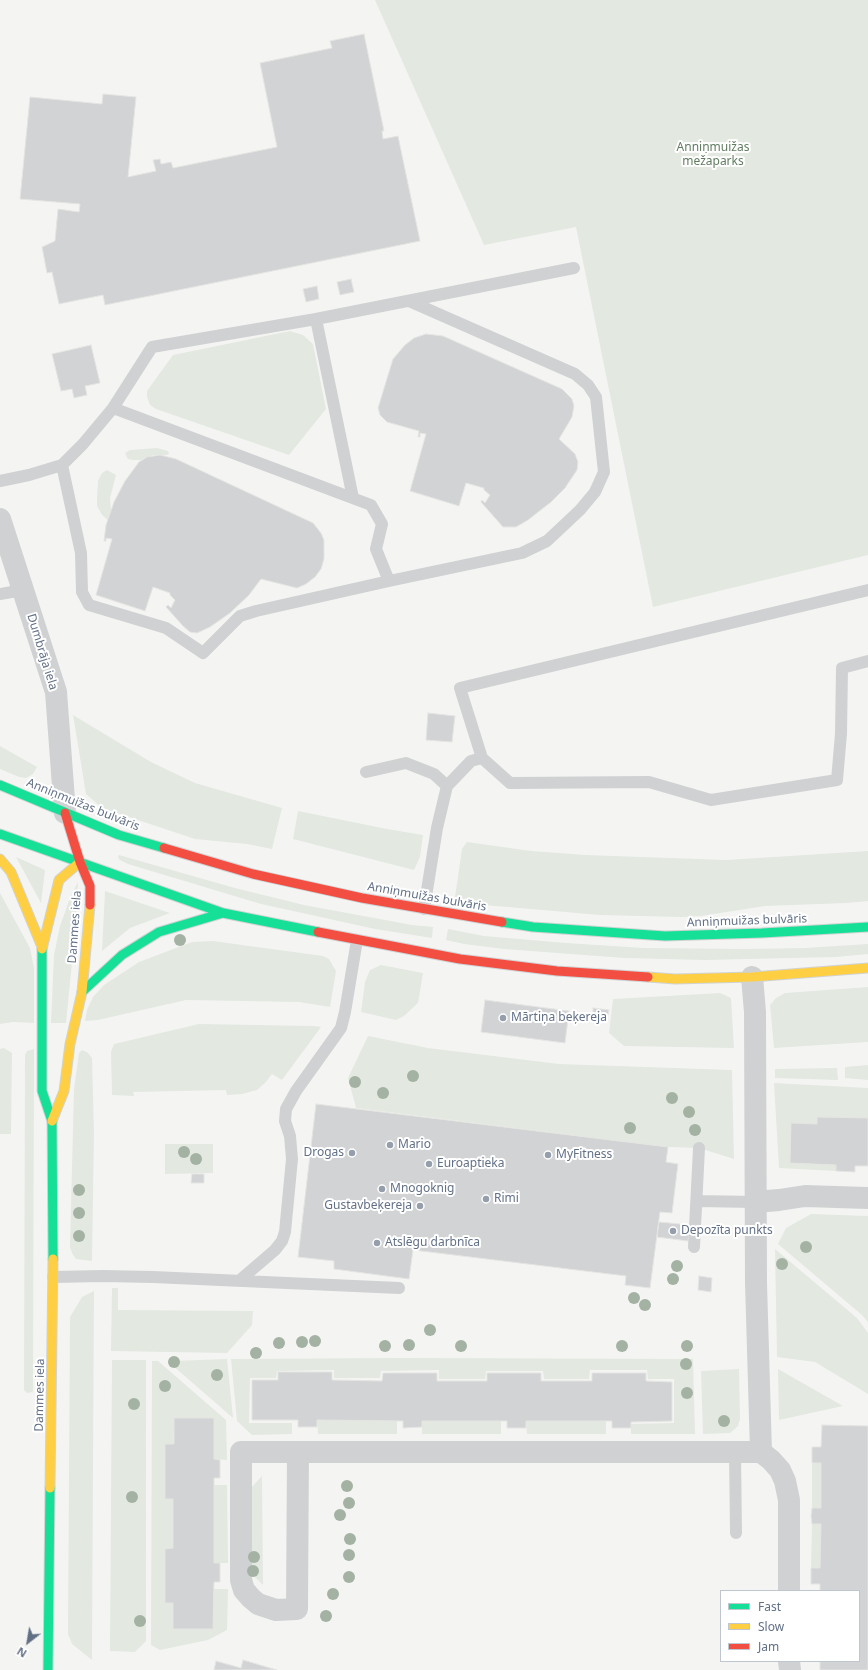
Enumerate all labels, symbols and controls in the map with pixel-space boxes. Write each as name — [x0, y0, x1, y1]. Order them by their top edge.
park label: Anniņmuižas mežaparks — [677, 141, 749, 169]
street label: Dumbrāja iela — [24, 612, 60, 692]
street label: Anniņmuižas bulvāris — [24, 776, 142, 834]
street label: Anniņmuižas bulvāris — [366, 879, 488, 915]
street label: Dammes iela — [65, 890, 85, 964]
street label: Anniņmuižas bulvāris — [687, 912, 807, 930]
place label: Mārtiņa beķereja — [511, 1011, 607, 1025]
marker: Mārtiņa beķereja — [498, 1013, 508, 1023]
place label: Mario — [398, 1138, 431, 1152]
marker: Mario — [385, 1140, 395, 1150]
place label: Drogas — [303, 1146, 344, 1160]
marker: Drogas — [347, 1148, 357, 1158]
place label: MyFitness — [556, 1148, 612, 1162]
marker: MyFitness — [543, 1150, 553, 1160]
place label: Euroaptieka — [437, 1157, 505, 1171]
marker: Euroaptieka — [424, 1159, 434, 1169]
place label: Mnogoknig — [390, 1182, 454, 1196]
marker: Mnogoknig — [377, 1184, 387, 1194]
place label: Rimi — [494, 1192, 519, 1206]
marker: Rimi — [481, 1194, 491, 1204]
place label: Gustavbeķereja — [324, 1199, 412, 1213]
marker: Gustavbeķereja — [415, 1201, 425, 1211]
place label: Depozīta punkts — [681, 1224, 773, 1238]
marker: Depozīta punkts — [668, 1226, 678, 1236]
place label: Atslēgu darbnīca — [385, 1236, 480, 1250]
marker: Atslēgu darbnīca — [372, 1238, 382, 1248]
street label: Dammes iela — [32, 1358, 48, 1432]
legend — [720, 1590, 860, 1662]
text: Fast — [758, 1598, 781, 1615]
text: Slow — [758, 1618, 784, 1635]
north arrow — [8, 1622, 48, 1662]
text: Jam — [758, 1638, 779, 1655]
text: N — [14, 1644, 29, 1661]

